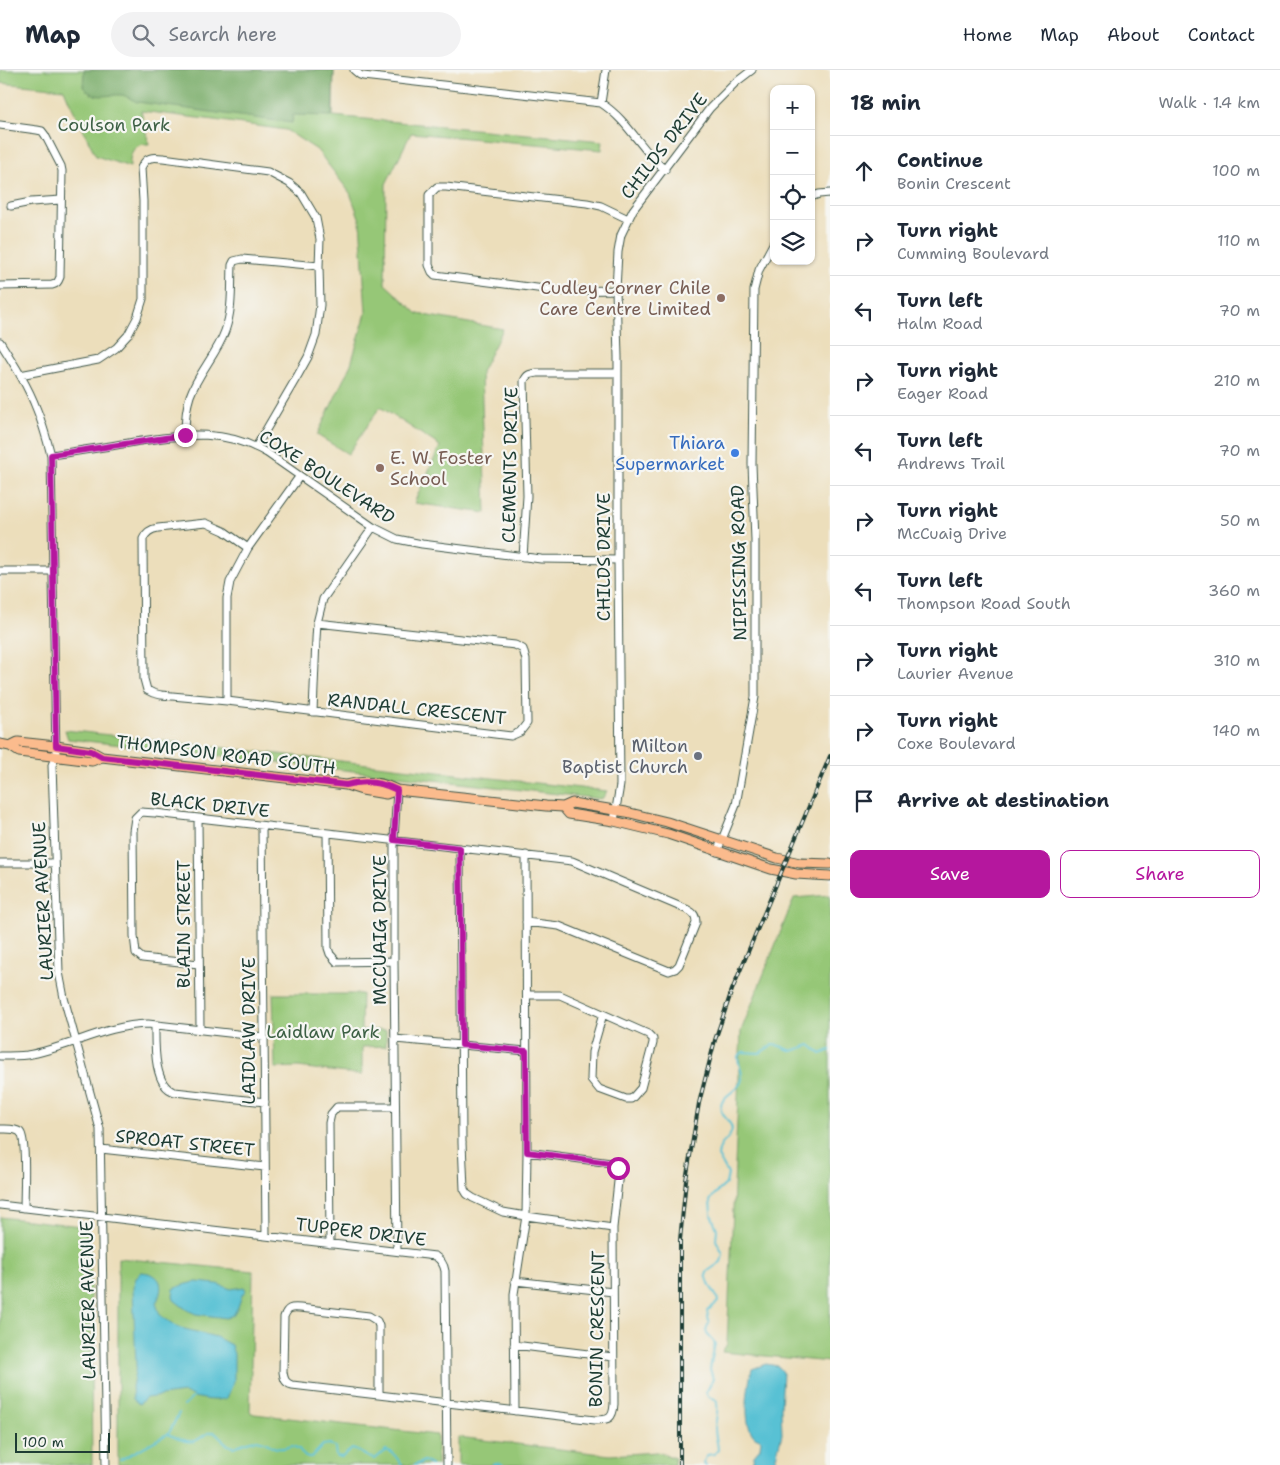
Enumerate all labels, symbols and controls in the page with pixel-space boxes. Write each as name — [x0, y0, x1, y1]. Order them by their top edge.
search box — [111, 12, 461, 57]
text: Map — [25, 19, 81, 51]
icon: search — [129, 21, 157, 49]
text: Search here — [169, 22, 277, 47]
text: Home — [963, 23, 1012, 47]
text: Map — [1040, 23, 1079, 47]
text: About — [1107, 23, 1160, 47]
text: Contact — [1188, 23, 1255, 47]
map controls — [770, 85, 815, 265]
button: + — [770, 85, 815, 130]
street label: CHILDS DRIVE — [615, 88, 713, 204]
text: 18 min — [850, 89, 921, 117]
text: Walk · 1.4 km — [1159, 92, 1260, 113]
park label: Coulson Park — [58, 113, 170, 137]
button: − — [770, 130, 815, 175]
text: Continue — [897, 148, 983, 173]
icon: ahead — [850, 157, 878, 185]
text: 100 m — [1212, 160, 1260, 181]
text: Bonin Crescent — [897, 173, 1011, 194]
button: locate — [770, 175, 815, 220]
text: Turn right — [897, 218, 998, 243]
button: layers — [770, 220, 815, 265]
icon: right — [850, 227, 878, 255]
text: 110 m — [1217, 230, 1260, 251]
text: Cumming Boulevard — [897, 243, 1049, 264]
place label: Cudley Corner Chile Care Centre Limited — [539, 276, 711, 321]
text: Turn left — [897, 288, 983, 313]
marker: Cudley Corner Chile Care Centre Limited — [715, 292, 727, 304]
icon: left — [850, 297, 878, 325]
text: 70 m — [1219, 300, 1260, 321]
text: Halm Road — [897, 313, 983, 334]
text: Turn right — [897, 358, 998, 383]
icon: right — [850, 367, 878, 395]
text: 210 m — [1213, 370, 1260, 391]
text: Eager Road — [897, 383, 988, 404]
street label: CLEMENTS DRIVE — [497, 387, 523, 543]
route end — [174, 424, 197, 447]
street label: COXE BOULEVARD — [255, 424, 400, 530]
text: Turn left — [897, 428, 983, 453]
place label: Thiara Supermarket — [615, 431, 725, 476]
icon: left — [850, 437, 878, 465]
text: 70 m — [1219, 440, 1260, 461]
place label: E. W. Foster School — [390, 446, 492, 491]
marker: Thiara Supermarket — [729, 447, 741, 459]
text: Andrews Trail — [897, 453, 1005, 474]
marker: E. W. Foster School — [374, 462, 386, 474]
street label: NIPISSING ROAD — [726, 485, 752, 641]
street label: CHILDS DRIVE — [592, 493, 616, 621]
text: Turn right — [897, 498, 998, 523]
icon: right — [850, 507, 878, 535]
text: 50 m — [1220, 510, 1260, 531]
text: McCuaig Drive — [897, 523, 1007, 544]
text: Turn left — [897, 568, 983, 593]
icon: left — [850, 577, 878, 605]
text: 360 m — [1208, 580, 1260, 601]
text: Thompson Road South — [897, 593, 1071, 614]
text: Turn right — [897, 638, 998, 663]
icon: right — [850, 647, 878, 675]
text: 310 m — [1213, 650, 1260, 671]
text: Laurier Avenue — [897, 663, 1014, 684]
street label: RANDALL CRESCENT — [326, 688, 508, 730]
text: Turn right — [897, 708, 998, 733]
icon: right — [850, 717, 878, 745]
text: 140 m — [1213, 720, 1260, 741]
street label: THOMPSON ROAD SOUTH — [115, 730, 337, 780]
text: Coxe Boulevard — [897, 733, 1016, 754]
place label: Milton Baptist Church — [562, 734, 688, 779]
marker: Milton Baptist Church — [692, 750, 704, 762]
street label: BLACK DRIVE — [149, 787, 271, 823]
icon: arrive — [850, 787, 878, 815]
text: Arrive at destination — [897, 788, 1109, 813]
street label: LAURIER AVENUE — [27, 821, 59, 981]
button: Save — [850, 850, 1050, 898]
button: Share — [1060, 850, 1260, 898]
street label: MCCUAIG DRIVE — [368, 855, 392, 1005]
street label: BLAIN STREET — [172, 860, 196, 988]
street label: LAIDLAW DRIVE — [237, 957, 261, 1105]
park label: Laidlaw Park — [266, 1020, 380, 1044]
street label: SPROAT STREET — [114, 1124, 256, 1162]
route start — [607, 1157, 630, 1180]
street label: TUPPER DRIVE — [294, 1212, 428, 1252]
street label: LAURIER AVENUE — [75, 1220, 101, 1380]
street label: BONIN CRESCENT — [584, 1250, 610, 1408]
scale bar — [15, 1430, 110, 1453]
text: 100 m — [22, 1433, 64, 1451]

